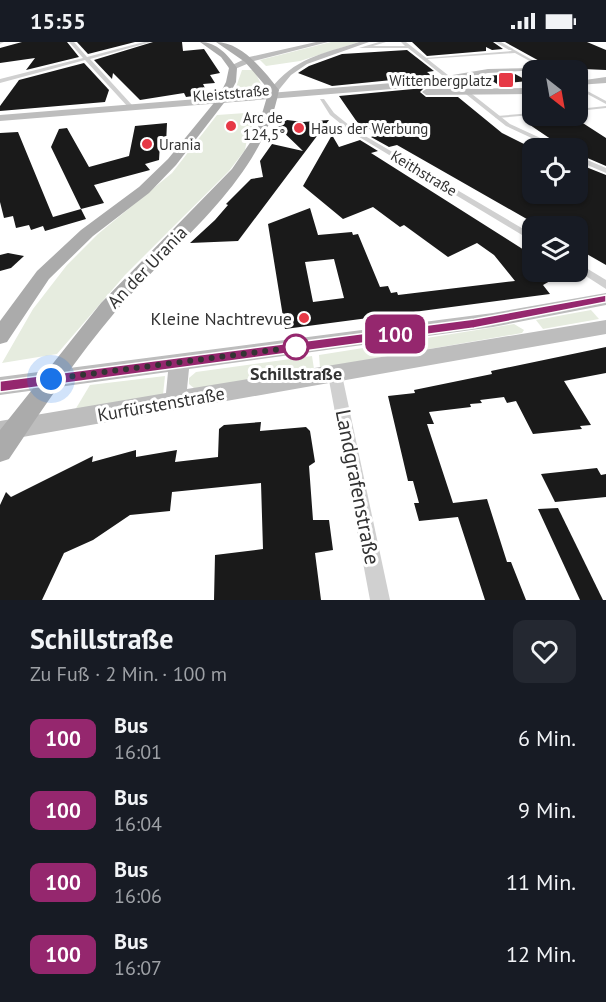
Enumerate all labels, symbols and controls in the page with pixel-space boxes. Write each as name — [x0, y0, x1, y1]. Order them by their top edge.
text: 15:55 — [30, 7, 86, 35]
north arrow — [522, 60, 588, 126]
map controls — [522, 60, 588, 282]
place label: Wittenbergplatz — [389, 71, 492, 90]
marker: Wittenbergplatz — [497, 71, 515, 89]
street label: Kleiststraße — [192, 80, 270, 106]
place label: Arc de 124,5° — [243, 108, 285, 144]
marker: Arc de 124,5° — [224, 119, 238, 133]
place label: Haus der Werbung — [311, 119, 428, 138]
marker: Haus der Werbung — [292, 121, 306, 135]
place label: Urania — [159, 135, 201, 154]
marker: Urania — [140, 137, 154, 151]
button: locate — [522, 138, 588, 204]
street label: Keithstraße — [387, 146, 461, 200]
button: layers — [522, 216, 588, 282]
street label: An der Urania — [102, 221, 192, 313]
place label: Kleine Nachtrevue — [151, 307, 292, 330]
marker: Kleine Nachtrevue — [297, 311, 311, 325]
line badge: 100 — [360, 314, 430, 354]
text: 100 — [377, 321, 413, 348]
marker: Schillstraße — [283, 334, 309, 360]
place label: Schillstraße — [250, 362, 342, 385]
your location — [36, 364, 66, 394]
street label: Kurfürstenstraße — [96, 381, 226, 427]
street label: Landgrafenstraße — [330, 407, 386, 567]
text: Schillstraße — [30, 620, 173, 657]
button: heart — [513, 620, 576, 683]
text: Zu Fuß · 2 Min. · 100 m — [30, 661, 227, 687]
text: Bus — [114, 711, 148, 739]
text: 6 Min. — [518, 724, 576, 752]
text: 100 — [45, 725, 81, 752]
text: 16:01 — [114, 739, 162, 765]
text: Bus — [114, 783, 148, 811]
text: 9 Min. — [518, 796, 576, 824]
text: 100 — [45, 797, 81, 824]
text: 16:04 — [114, 811, 162, 837]
text: Bus — [114, 855, 148, 883]
text: 11 Min. — [506, 868, 576, 896]
text: 100 — [45, 869, 81, 896]
text: 16:06 — [114, 883, 162, 909]
text: Bus — [114, 927, 148, 955]
text: 12 Min. — [506, 940, 576, 968]
text: 100 — [45, 941, 81, 968]
text: 16:07 — [114, 955, 162, 981]

